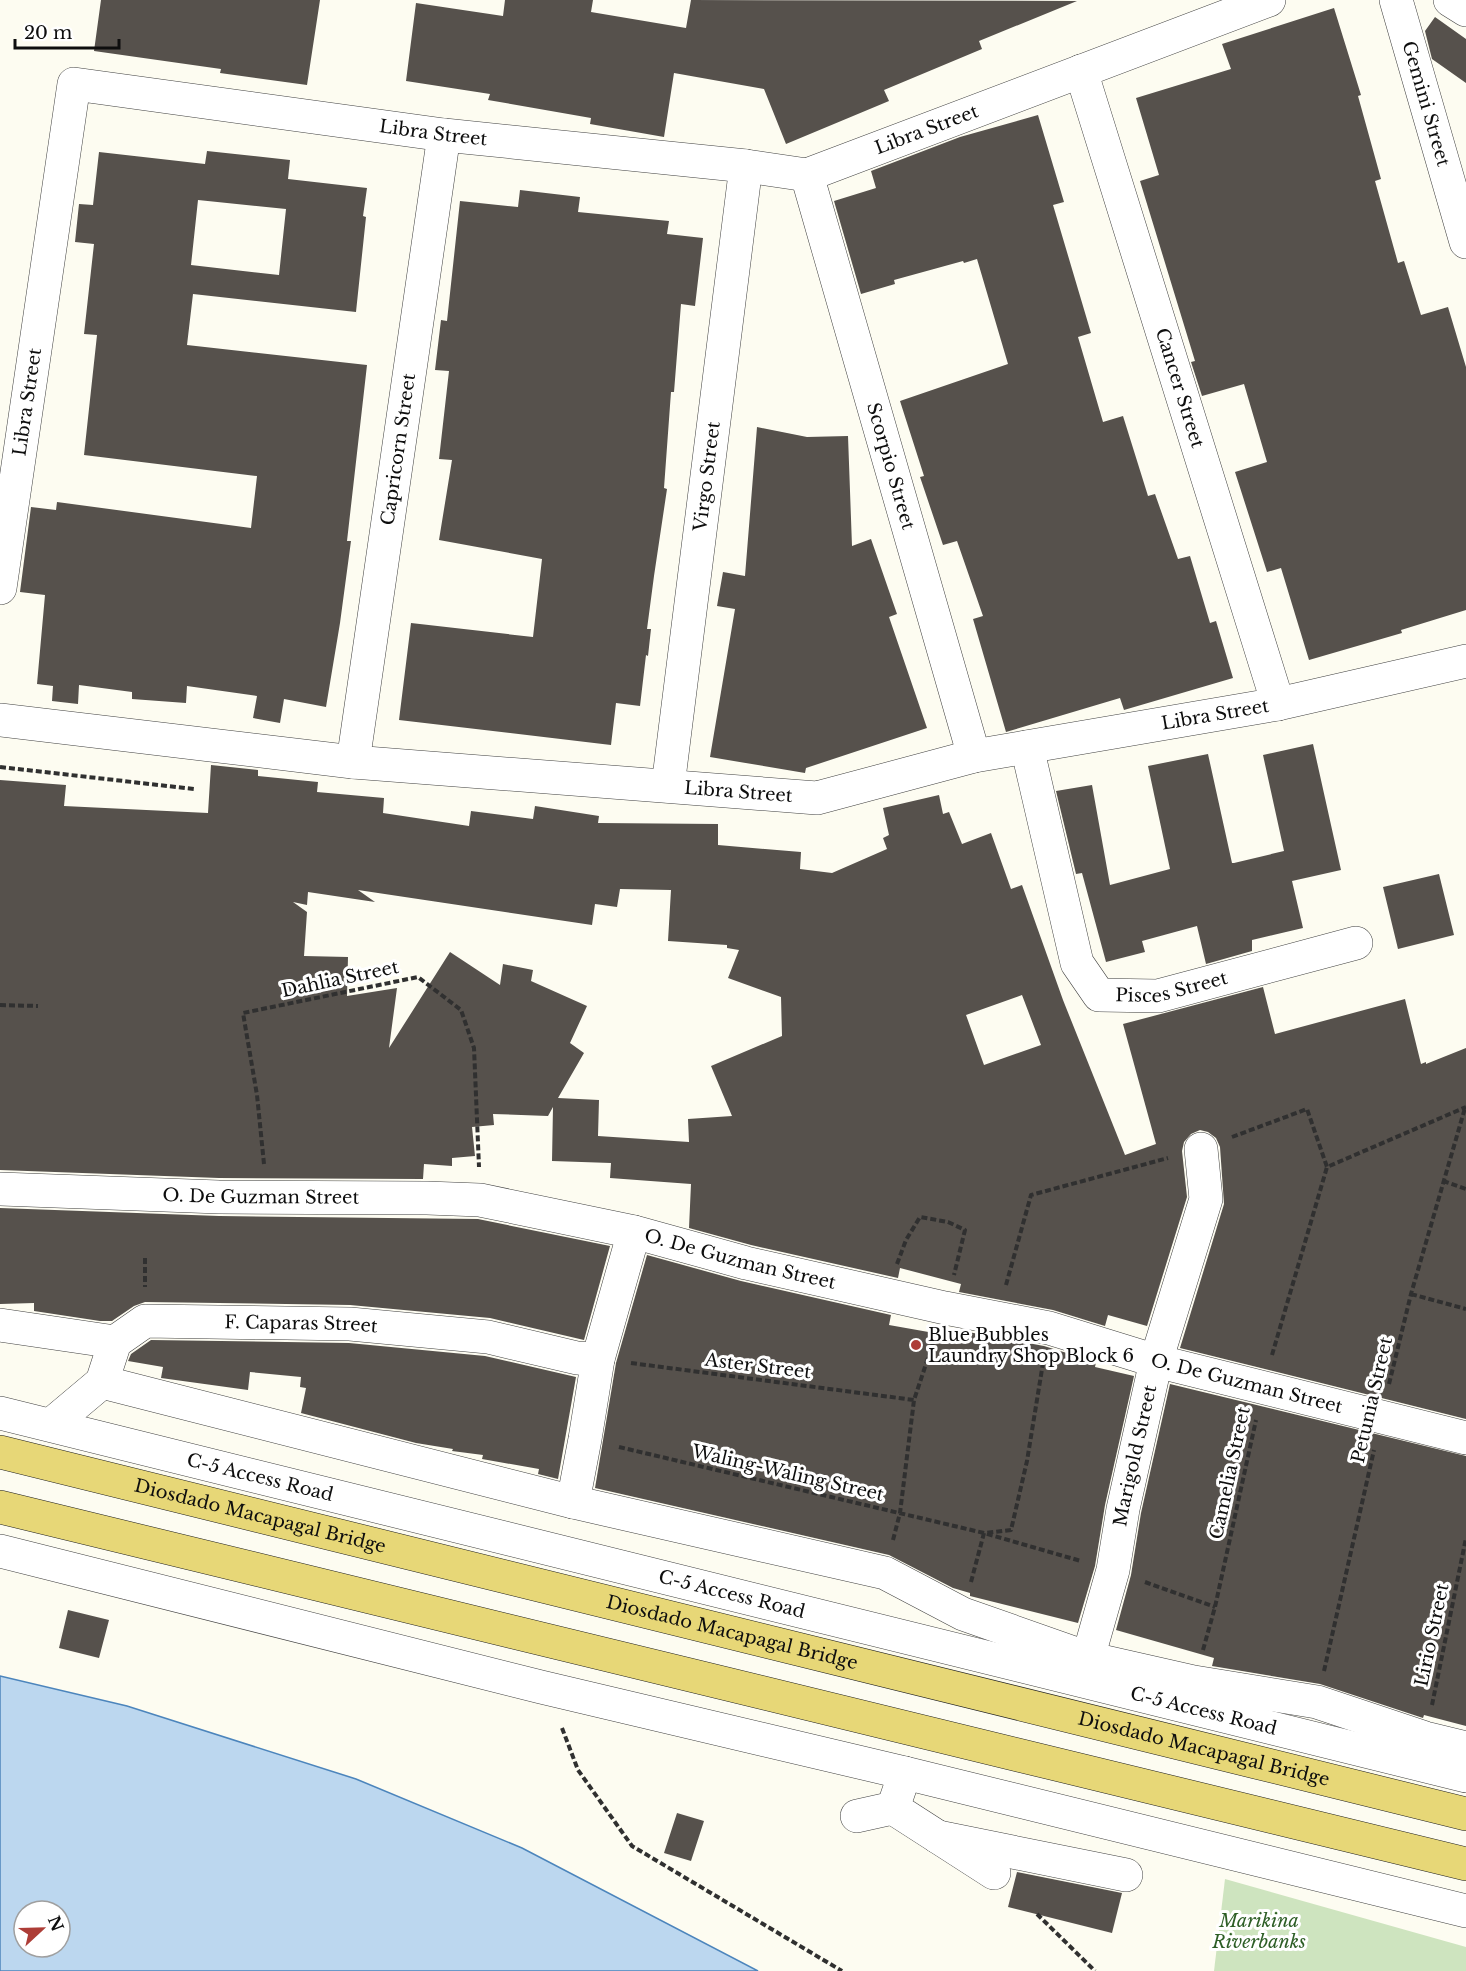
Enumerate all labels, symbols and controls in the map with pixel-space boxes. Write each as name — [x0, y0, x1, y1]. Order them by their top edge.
scale bar — [15, 12, 118, 50]
text: 20 m — [24, 22, 72, 44]
street label: Gemini Street — [1397, 39, 1455, 169]
street label: Libra Street — [872, 100, 981, 159]
street label: Libra Street — [378, 115, 489, 150]
street label: Cancer Street — [1151, 325, 1209, 451]
street label: Libra Street — [9, 346, 46, 457]
street label: Capricorn Street — [376, 372, 420, 527]
street label: Scorpio Street — [862, 400, 919, 532]
street label: Virgo Street — [689, 420, 725, 534]
street label: Libra Street — [1160, 695, 1271, 735]
street label: Libra Street — [683, 777, 794, 807]
street label: Dahlia Street — [279, 956, 401, 1002]
street label: Pisces Street — [1115, 967, 1230, 1007]
street label: O. De Guzman Street — [162, 1184, 359, 1209]
street label: O. De Guzman Street — [642, 1224, 838, 1294]
street label: F. Caparas Street — [224, 1311, 379, 1338]
place label: Blue Bubbles Laundry Shop Block 6 — [928, 1324, 1134, 1367]
street label: Petunia Street — [1347, 1335, 1397, 1465]
marker: Blue Bubbles Laundry Shop Block 6 — [909, 1338, 923, 1352]
street label: Aster Street — [703, 1348, 812, 1383]
street label: O. De Guzman Street — [1149, 1349, 1345, 1418]
street label: Marigold Street — [1109, 1383, 1161, 1528]
street label: Camelia Street — [1205, 1404, 1255, 1541]
street label: Waling-Waling Street — [689, 1440, 886, 1506]
street label: C-5 Access Road — [185, 1449, 336, 1506]
street label: Diosdado Macapagal Bridge — [132, 1475, 388, 1558]
street label: C-5 Access Road — [656, 1565, 807, 1623]
street label: Lirio Street — [1410, 1581, 1454, 1689]
street label: Diosdado Macapagal Bridge — [604, 1591, 860, 1674]
street label: C-5 Access Road — [1128, 1682, 1279, 1740]
street label: Diosdado Macapagal Bridge — [1076, 1708, 1332, 1791]
north arrow — [12, 1899, 72, 1959]
park label: Marikina Riverbanks — [1211, 1910, 1306, 1953]
text: N — [44, 1913, 68, 1934]

